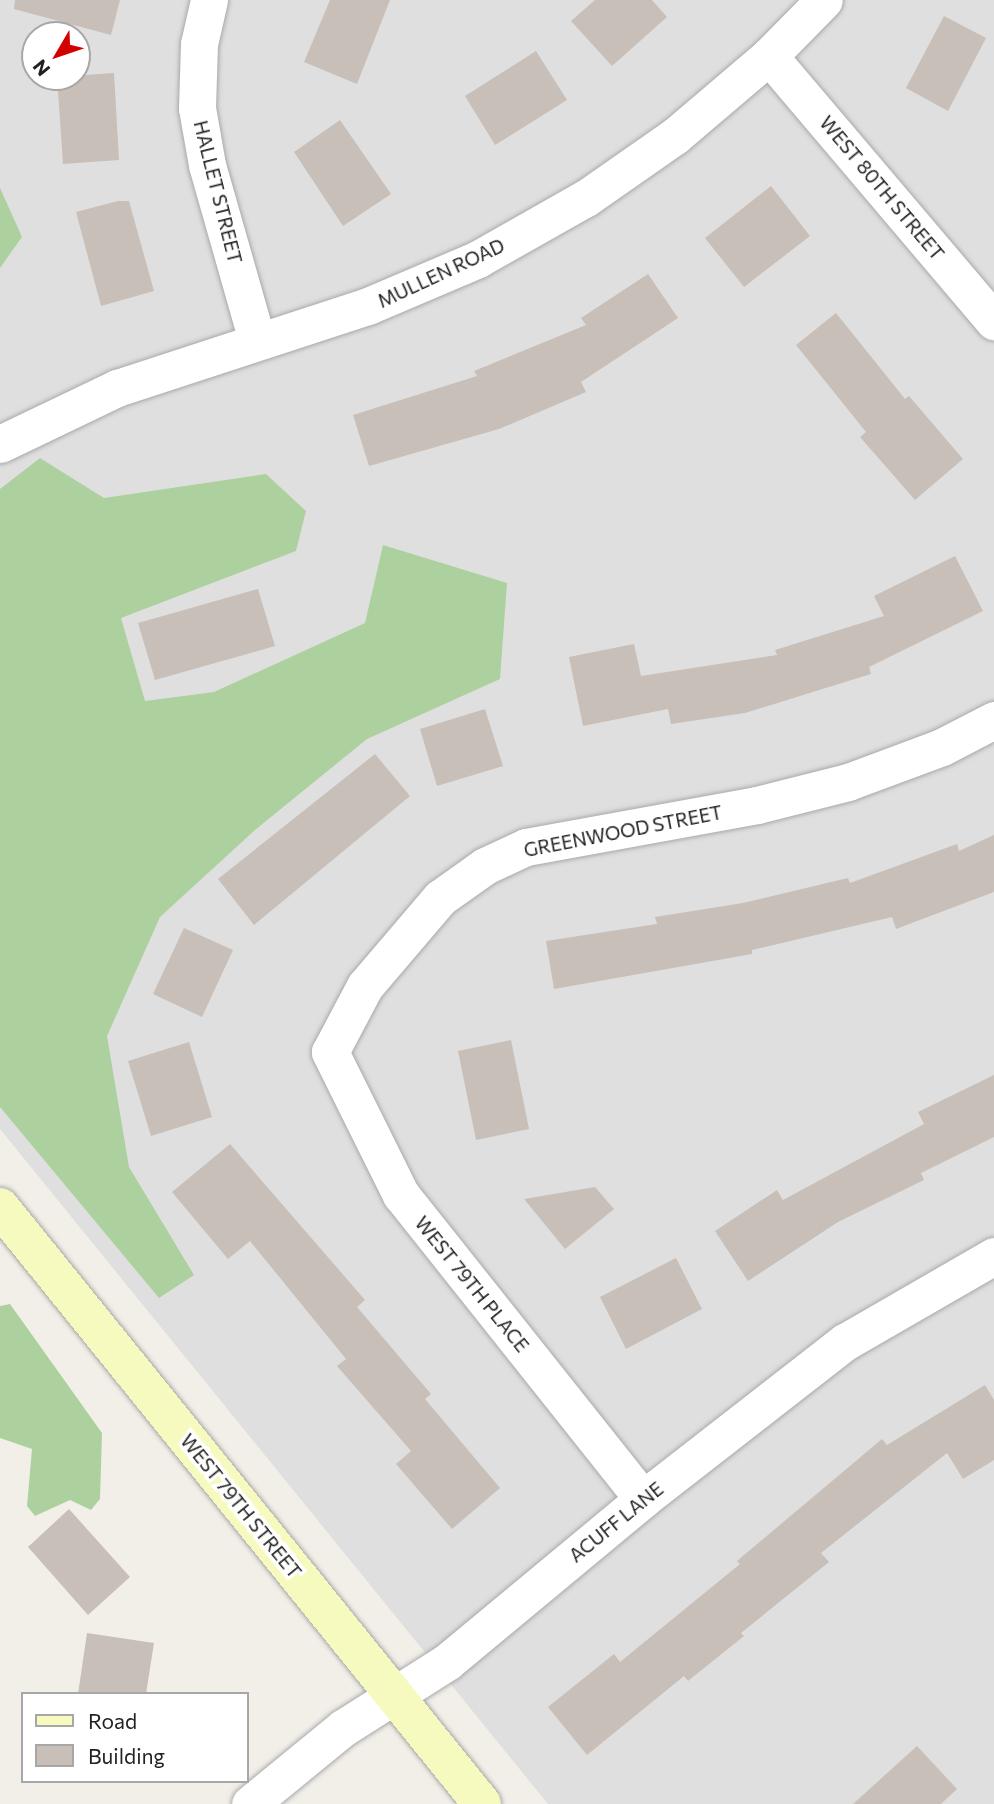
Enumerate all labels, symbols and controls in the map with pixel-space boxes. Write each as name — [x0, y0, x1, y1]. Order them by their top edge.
north arrow — [21, 21, 91, 91]
text: N — [27, 55, 54, 81]
street label: WEST 80TH STREET — [815, 111, 949, 265]
street label: HALLET STREET — [189, 118, 247, 266]
street label: MULLEN ROAD — [374, 234, 508, 312]
street label: GREENWOOD STREET — [522, 801, 724, 861]
street label: WEST 79TH PLACE — [410, 1212, 534, 1356]
street label: WEST 79TH STREET — [176, 1429, 306, 1583]
street label: ACUFF LANE — [564, 1477, 668, 1567]
legend — [21, 1692, 248, 1783]
text: Road — [88, 1708, 137, 1733]
text: Building — [88, 1743, 165, 1768]

